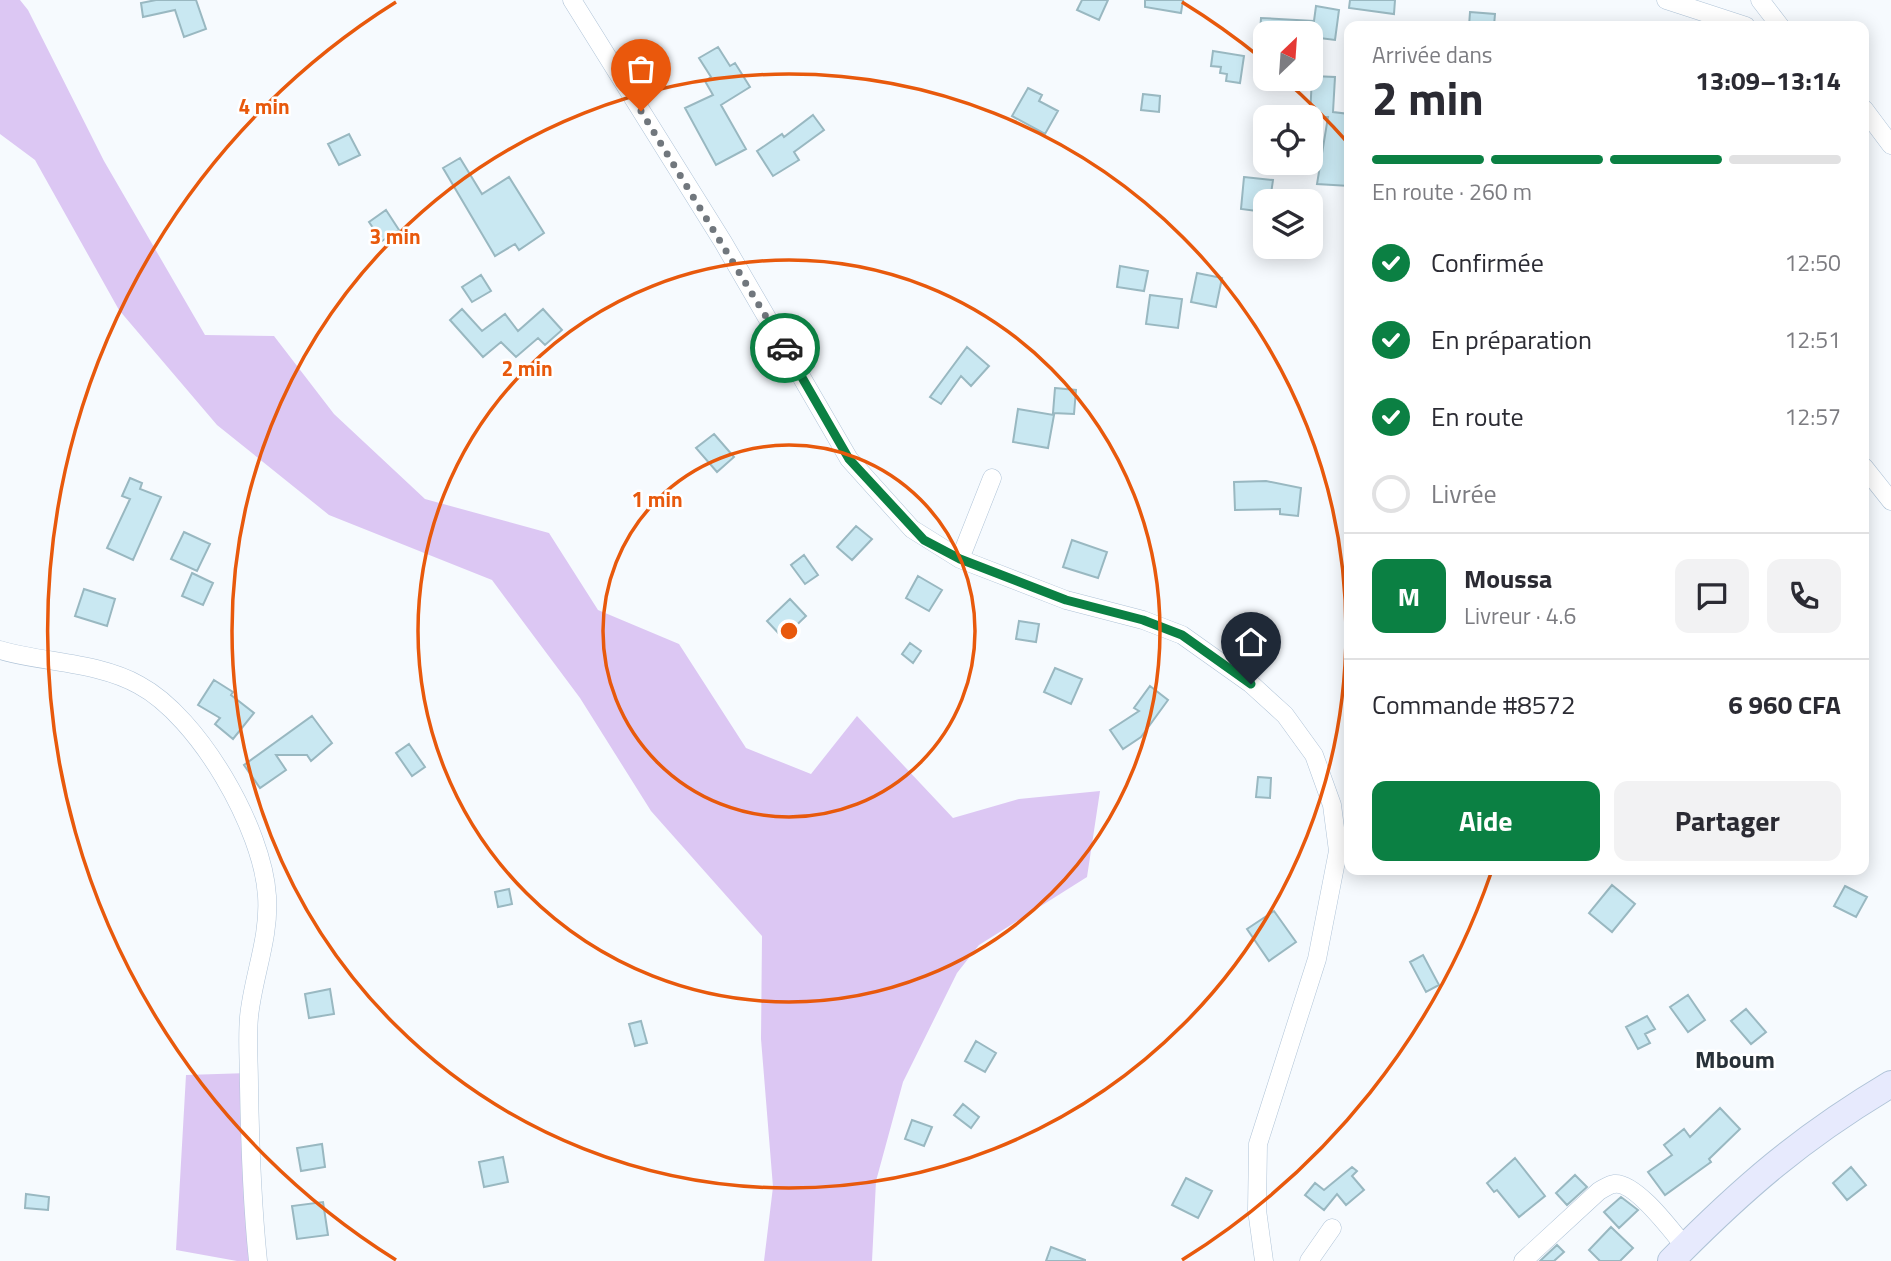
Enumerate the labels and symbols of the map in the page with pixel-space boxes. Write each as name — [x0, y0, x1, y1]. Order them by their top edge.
north arrow — [1253, 21, 1323, 91]
pin — [611, 39, 671, 111]
text: 4 min — [238, 90, 290, 122]
text: 3 min — [369, 220, 421, 252]
courier — [750, 313, 820, 383]
text: 2 min — [501, 352, 553, 384]
text: 1 min — [631, 483, 683, 515]
pin — [1221, 612, 1281, 684]
centre of rings — [777, 619, 801, 643]
district label: Mboum — [1695, 1041, 1775, 1077]

